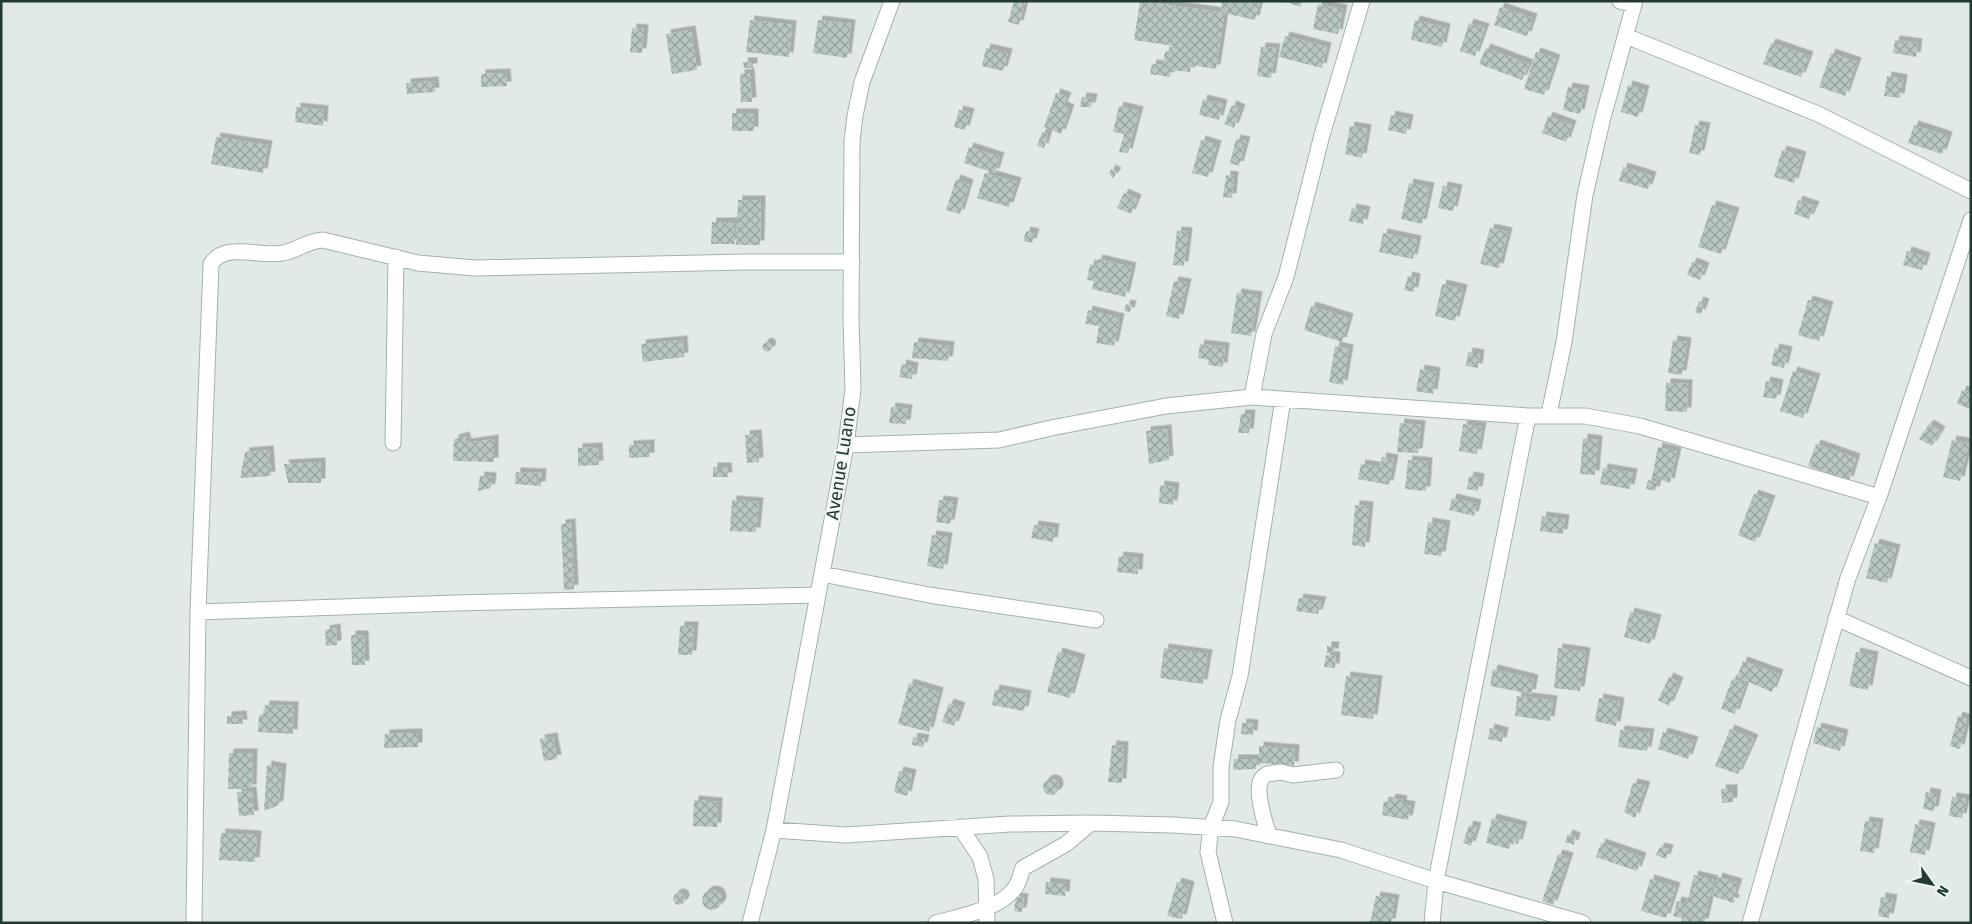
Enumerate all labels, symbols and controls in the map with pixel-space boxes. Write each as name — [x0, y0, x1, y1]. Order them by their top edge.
street label: Avenue Luano — [821, 405, 861, 521]
north arrow — [1907, 859, 1957, 909]
text: N — [1933, 882, 1952, 899]

